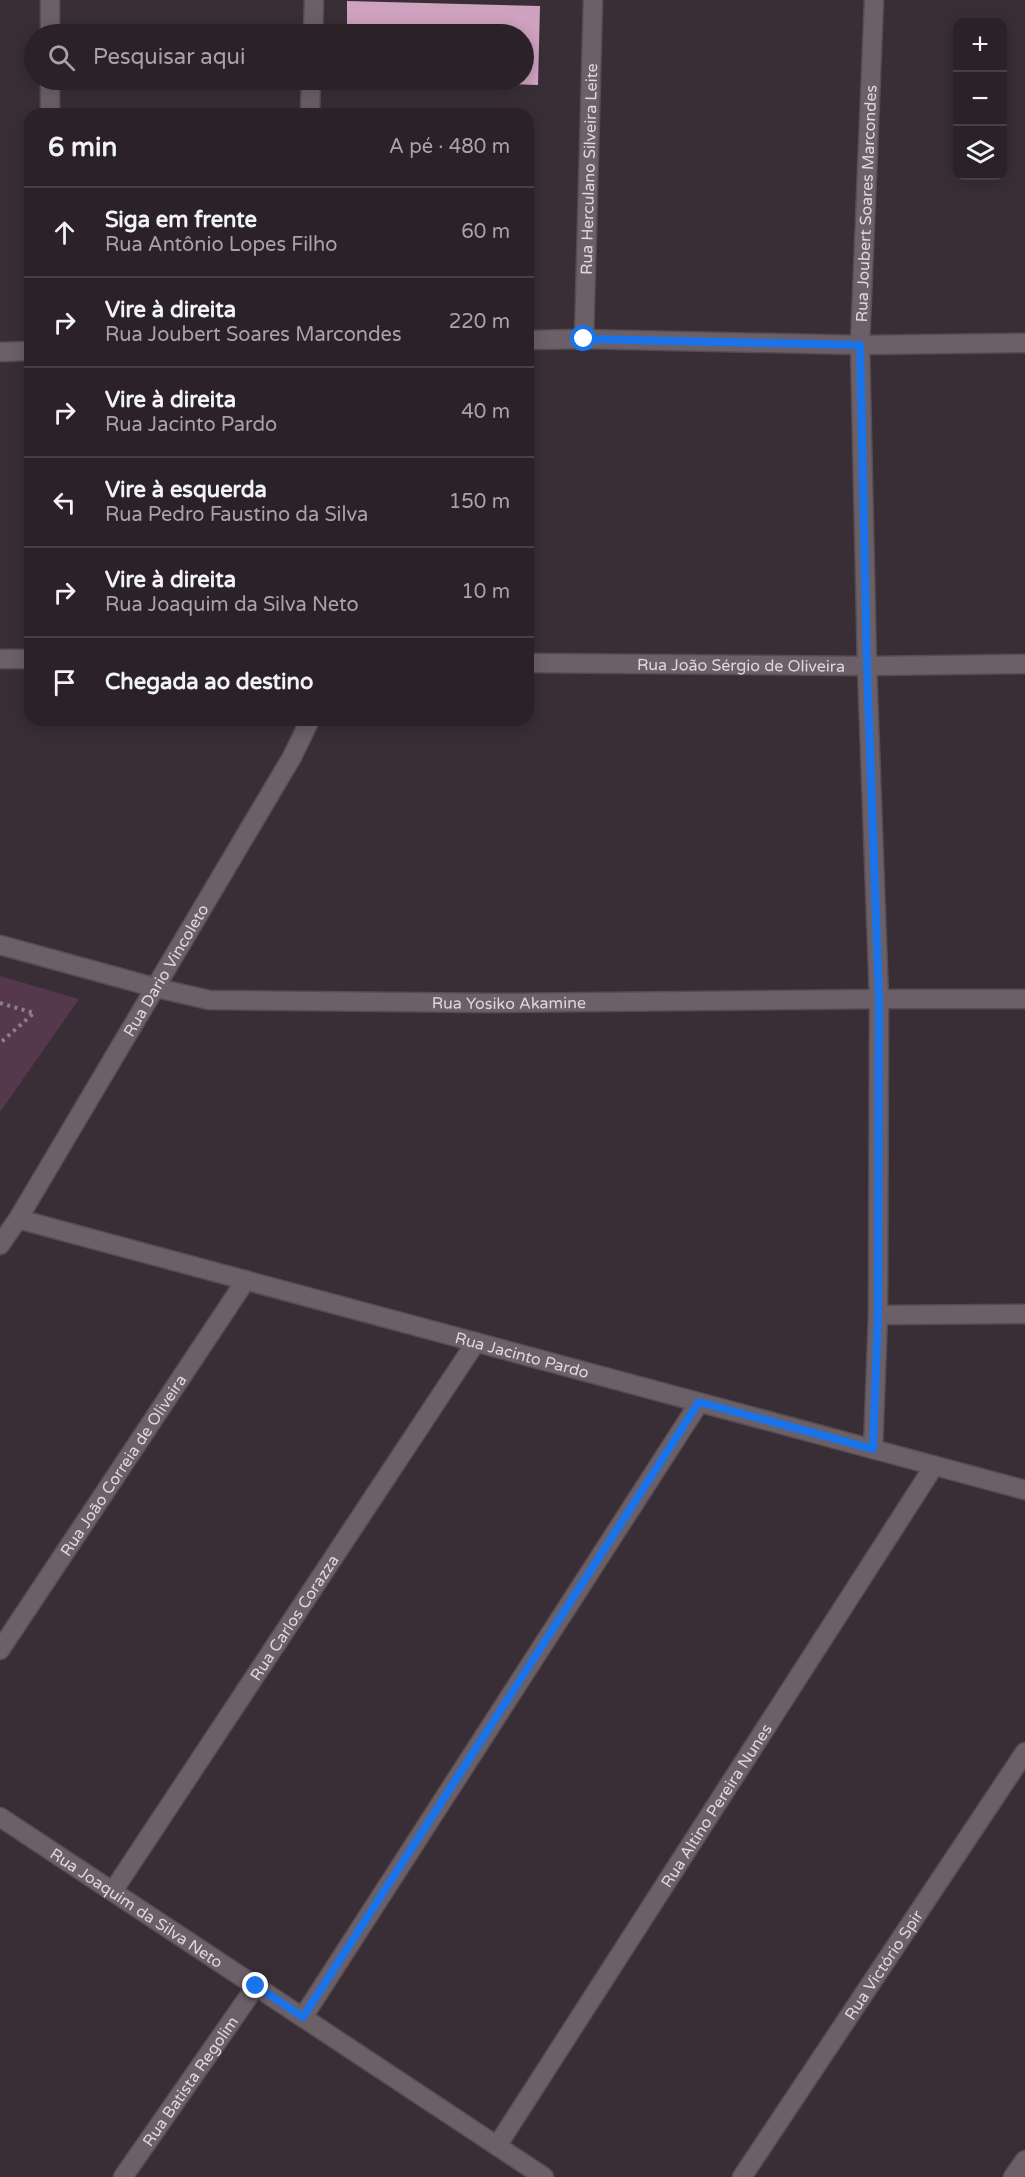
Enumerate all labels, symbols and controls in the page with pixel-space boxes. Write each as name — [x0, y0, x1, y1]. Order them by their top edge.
map controls — [953, 18, 1007, 180]
button: + — [953, 18, 1007, 72]
search box — [24, 24, 534, 90]
icon: search — [45, 41, 78, 74]
text: Pesquisar aqui — [93, 44, 245, 70]
street label: Rua Herculano Silveira Leite — [577, 63, 602, 275]
button: − — [953, 72, 1007, 126]
street label: Rua Joubert Soares Marcondes — [852, 85, 882, 323]
button: layers — [953, 126, 1007, 180]
text: 6 min — [48, 132, 117, 163]
text: A pé · 480 m — [389, 135, 510, 159]
text: Siga em frente — [105, 207, 257, 233]
icon: ahead — [48, 216, 81, 249]
text: 60 m — [461, 220, 510, 244]
text: Rua Antônio Lopes Filho — [105, 233, 337, 257]
text: Vire à direita — [105, 297, 236, 323]
icon: right — [48, 306, 81, 339]
text: 220 m — [449, 310, 510, 334]
text: Rua Joubert Soares Marcondes — [105, 323, 402, 347]
route start — [570, 325, 596, 351]
text: Vire à direita — [105, 387, 236, 413]
icon: right — [48, 396, 81, 429]
text: 40 m — [461, 400, 510, 424]
text: Rua Jacinto Pardo — [105, 413, 277, 437]
text: Vire à esquerda — [105, 477, 267, 503]
icon: left — [48, 486, 81, 519]
text: 150 m — [449, 490, 510, 514]
text: Rua Pedro Faustino da Silva — [105, 503, 368, 527]
text: Vire à direita — [105, 567, 236, 593]
icon: right — [48, 576, 81, 609]
text: 10 m — [461, 580, 510, 604]
text: Rua Joaquim da Silva Neto — [105, 593, 359, 617]
street label: Rua João Sérgio de Oliveira — [637, 655, 845, 677]
icon: arrive — [48, 666, 81, 699]
text: Chegada ao destino — [105, 669, 313, 695]
street label: Rua Dario Vincoleto — [119, 901, 214, 1041]
street label: Rua Yosiko Akamine — [432, 993, 586, 1014]
street label: Rua Jacinto Pardo — [453, 1328, 591, 1383]
street label: Rua João Correia de Oliveira — [56, 1371, 191, 1560]
street label: Rua Carlos Corazza — [246, 1551, 344, 1685]
street label: Rua Altino Pereira Nunes — [657, 1720, 777, 1891]
street label: Rua Joaquim da Silva Neto — [46, 1844, 226, 1973]
street label: Rua Victório Spir — [840, 1906, 928, 2024]
route end — [242, 1972, 268, 1998]
street label: Rua Batista Regolim — [138, 2013, 243, 2151]

